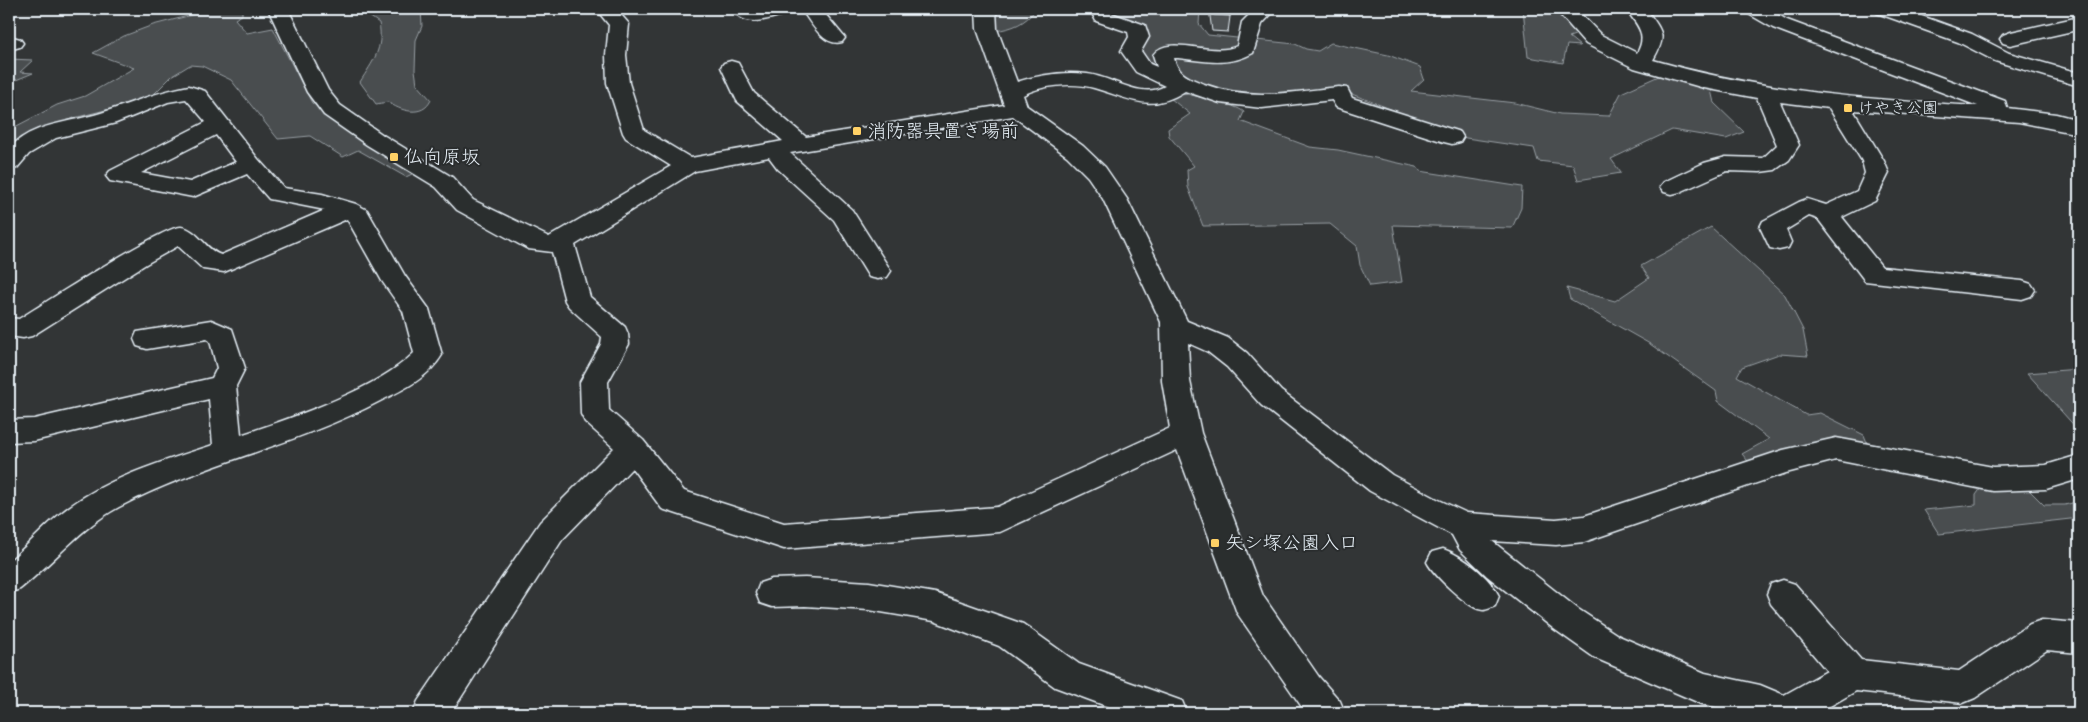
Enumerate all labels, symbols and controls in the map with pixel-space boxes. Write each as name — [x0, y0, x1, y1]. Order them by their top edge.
place label: けやき公園 — [1858, 98, 1938, 119]
marker: けやき公園 — [1842, 102, 1854, 114]
place label: 消防器具置き場前 — [867, 119, 1019, 144]
marker: 消防器具置き場前 — [851, 125, 863, 137]
place label: 仏向原坂 — [404, 145, 480, 170]
marker: 仏向原坂 — [388, 151, 400, 163]
place label: 矢シ塚公園入口 — [1225, 531, 1358, 556]
marker: 矢シ塚公園入口 — [1209, 537, 1221, 549]

